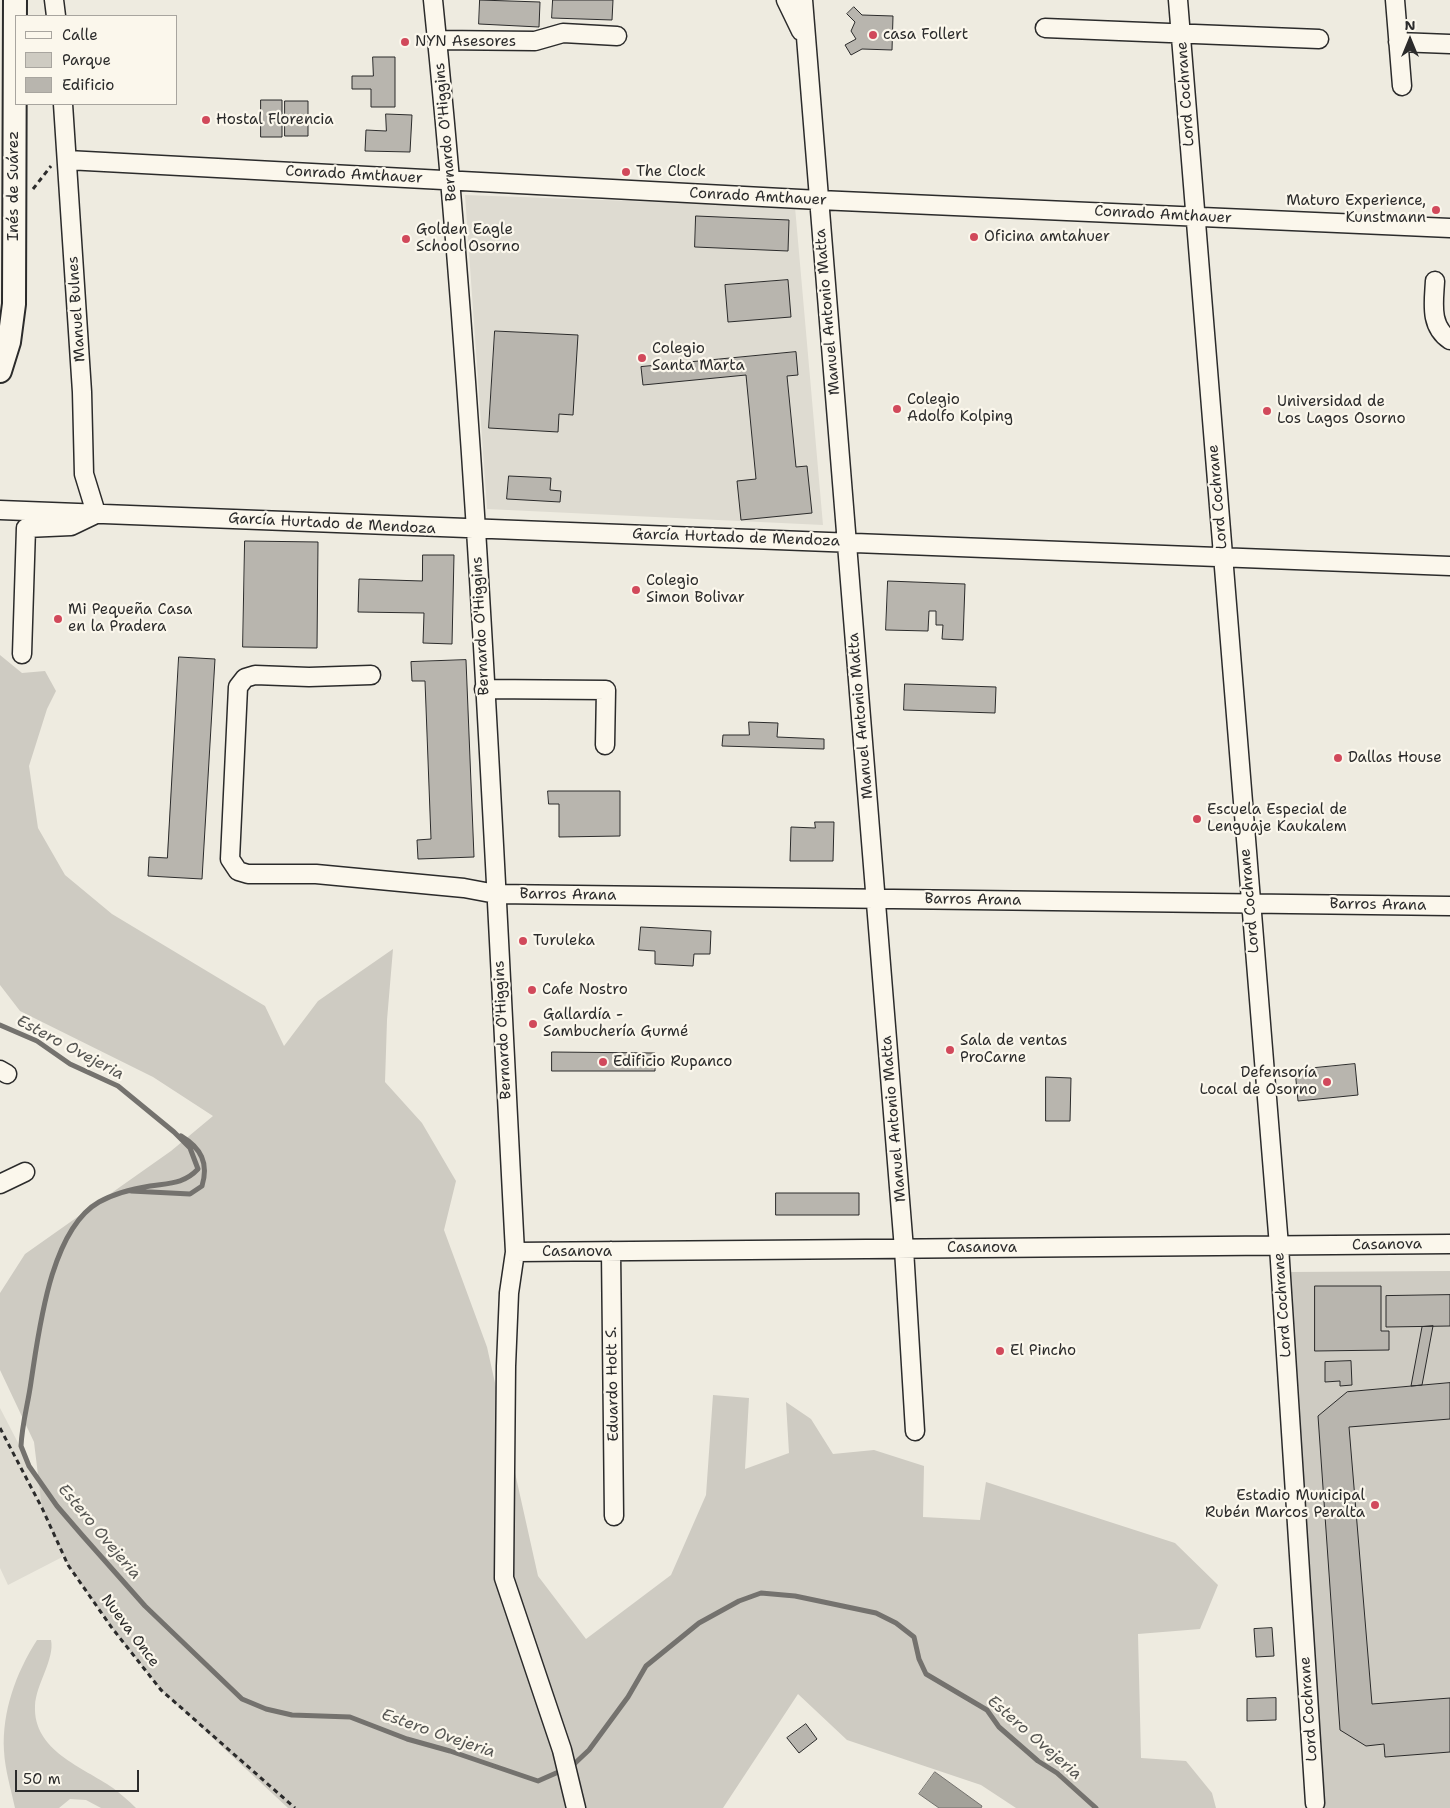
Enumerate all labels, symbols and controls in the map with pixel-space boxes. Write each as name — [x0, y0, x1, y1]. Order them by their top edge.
legend — [15, 15, 178, 105]
north arrow — [1385, 15, 1435, 65]
text: N — [1404, 16, 1416, 34]
text: Calle — [62, 25, 98, 45]
place label: casa Follert — [883, 26, 968, 44]
marker: casa Follert — [867, 29, 879, 41]
place label: NYN Asesores — [415, 33, 516, 51]
marker: NYN Asesores — [399, 36, 411, 48]
street label: Lord Cochrane — [1173, 41, 1199, 147]
text: Parque — [62, 50, 111, 70]
street label: Bernardo O'Higgins — [431, 62, 461, 202]
text: Edificio — [62, 75, 114, 95]
place label: Hostal Florencia — [216, 111, 334, 129]
marker: Hostal Florencia — [200, 114, 212, 126]
street label: Inés de Suárez — [5, 131, 23, 241]
street label: Conrado Amthauer — [285, 162, 423, 188]
place label: The Clock — [636, 163, 706, 181]
marker: The Clock — [620, 166, 632, 178]
street label: Conrado Amthauer — [689, 184, 827, 210]
place label: Maturo Experience, Kunstmann — [1286, 192, 1426, 227]
street label: Conrado Amthauer — [1094, 202, 1232, 228]
marker: Maturo Experience, Kunstmann — [1430, 204, 1442, 216]
place label: Golden Eagle School Osorno — [416, 221, 520, 256]
street label: Manuel Antonio Matta — [812, 228, 844, 396]
place label: Oficina amtahuer — [984, 228, 1110, 246]
marker: Oficina amtahuer — [968, 231, 980, 243]
marker: Golden Eagle School Osorno — [400, 233, 412, 245]
street label: Manuel Bulnes — [64, 255, 90, 363]
place label: Colegio Santa Marta — [652, 340, 745, 375]
marker: Colegio Santa Marta — [636, 352, 648, 364]
place label: Colegio Adolfo Kolping — [907, 391, 1013, 426]
place label: Universidad de Los Lagos Osorno — [1277, 393, 1406, 428]
marker: Colegio Adolfo Kolping — [891, 403, 903, 415]
marker: Universidad de Los Lagos Osorno — [1261, 405, 1273, 417]
street label: Lord Cochrane — [1204, 444, 1232, 550]
street label: García Hurtado de Mendoza — [228, 510, 436, 538]
street label: García Hurtado de Mendoza — [632, 525, 840, 551]
street label: Bernardo O'Higgins — [468, 556, 494, 696]
place label: Colegio Simon Bolivar — [646, 572, 745, 607]
marker: Colegio Simon Bolivar — [630, 584, 642, 596]
place label: Mi Pequeña Casa en la Pradera — [68, 601, 192, 636]
marker: Mi Pequeña Casa en la Pradera — [52, 613, 64, 625]
street label: Manuel Antonio Matta — [845, 632, 877, 800]
place label: Dallas House — [1348, 749, 1442, 767]
marker: Dallas House — [1332, 752, 1344, 764]
place label: Escuela Especial de Lenguaje Kaukalem — [1207, 801, 1347, 836]
marker: Escuela Especial de Lenguaje Kaukalem — [1191, 813, 1203, 825]
street label: Lord Cochrane — [1236, 848, 1264, 954]
street label: Barros Arana — [519, 885, 617, 905]
street label: Barros Arana — [924, 890, 1022, 910]
street label: Barros Arana — [1329, 895, 1427, 915]
place label: Turuleka — [533, 932, 595, 950]
marker: Turuleka — [517, 935, 529, 947]
street label: Bernardo O'Higgins — [490, 960, 516, 1100]
place label: Cafe Nostro — [542, 981, 628, 999]
marker: Cafe Nostro — [526, 984, 538, 996]
place label: Gallardía - Sambuchería Gurmé — [543, 1006, 688, 1041]
water label: Estero Ovejeria — [13, 1012, 127, 1084]
marker: Gallardía - Sambuchería Gurmé — [527, 1018, 539, 1030]
place label: Sala de ventas ProCarne — [960, 1032, 1068, 1067]
street label: Manuel Antonio Matta — [878, 1035, 910, 1203]
marker: Sala de ventas ProCarne — [944, 1044, 956, 1056]
place label: Edificio Rupanco — [613, 1053, 732, 1071]
marker: Edificio Rupanco — [597, 1056, 609, 1068]
place label: Defensoría Local de Osorno — [1199, 1064, 1317, 1099]
marker: Defensoría Local de Osorno — [1321, 1076, 1333, 1088]
street label: Casanova — [1352, 1235, 1422, 1255]
street label: Casanova — [947, 1239, 1017, 1257]
street label: Casanova — [542, 1243, 612, 1261]
street label: Lord Cochrane — [1270, 1252, 1296, 1358]
street label: Eduardo Hott S. — [603, 1326, 623, 1442]
place label: El Pincho — [1010, 1342, 1076, 1360]
marker: El Pincho — [994, 1345, 1006, 1357]
water label: Estero Ovejeria — [53, 1480, 145, 1584]
place label: Estadio Municipal Rubén Marcos Peralta — [1205, 1487, 1365, 1522]
marker: Estadio Municipal Rubén Marcos Peralta — [1369, 1499, 1381, 1511]
street label: Nueva Once — [97, 1591, 163, 1671]
street label: Lord Cochrane — [1296, 1656, 1322, 1762]
water label: Estero Ovejeria — [983, 1692, 1085, 1784]
water label: Estero Ovejeria — [379, 1706, 497, 1762]
scale bar — [18, 1760, 141, 1792]
text: 50 m — [23, 1769, 61, 1789]

